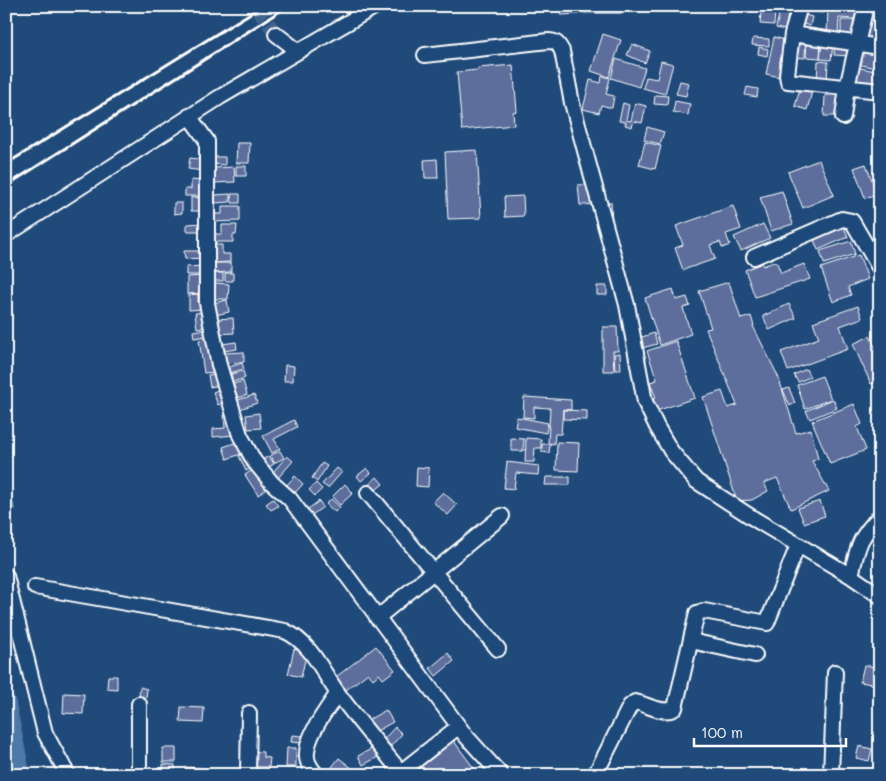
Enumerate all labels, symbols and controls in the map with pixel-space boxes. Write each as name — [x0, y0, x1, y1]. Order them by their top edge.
scale bar — [694, 716, 846, 748]
text: 100 m — [701, 722, 743, 742]

